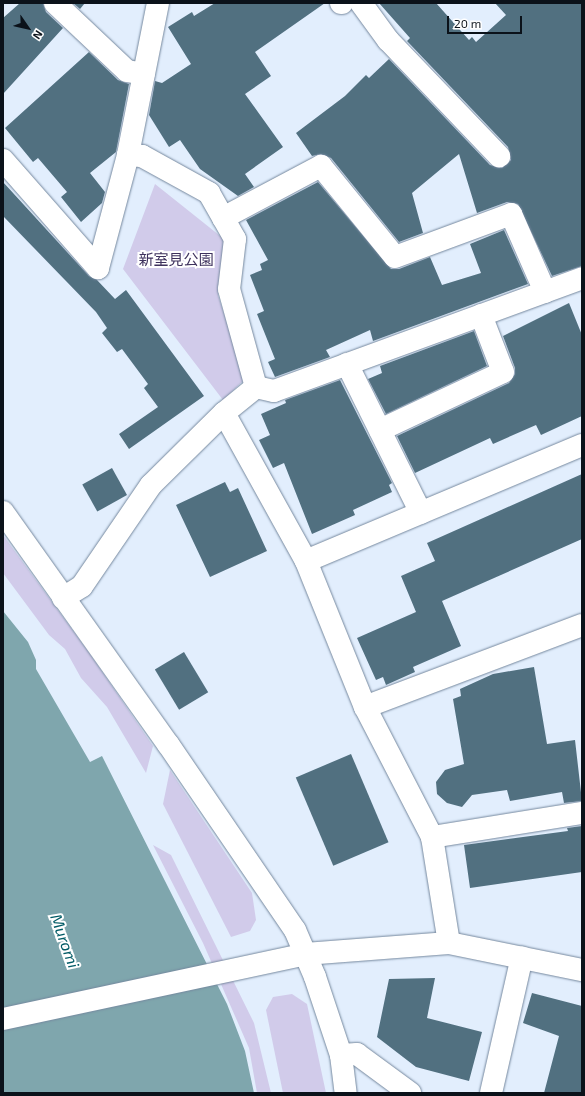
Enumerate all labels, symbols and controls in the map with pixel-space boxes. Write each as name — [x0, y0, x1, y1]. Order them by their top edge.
north arrow — [8, 8, 48, 48]
scale bar — [449, 8, 524, 34]
text: 20 m — [454, 16, 481, 30]
text: N — [31, 28, 46, 42]
park label: 新室見公園 — [139, 251, 213, 269]
water label: Muromi — [46, 911, 84, 971]

